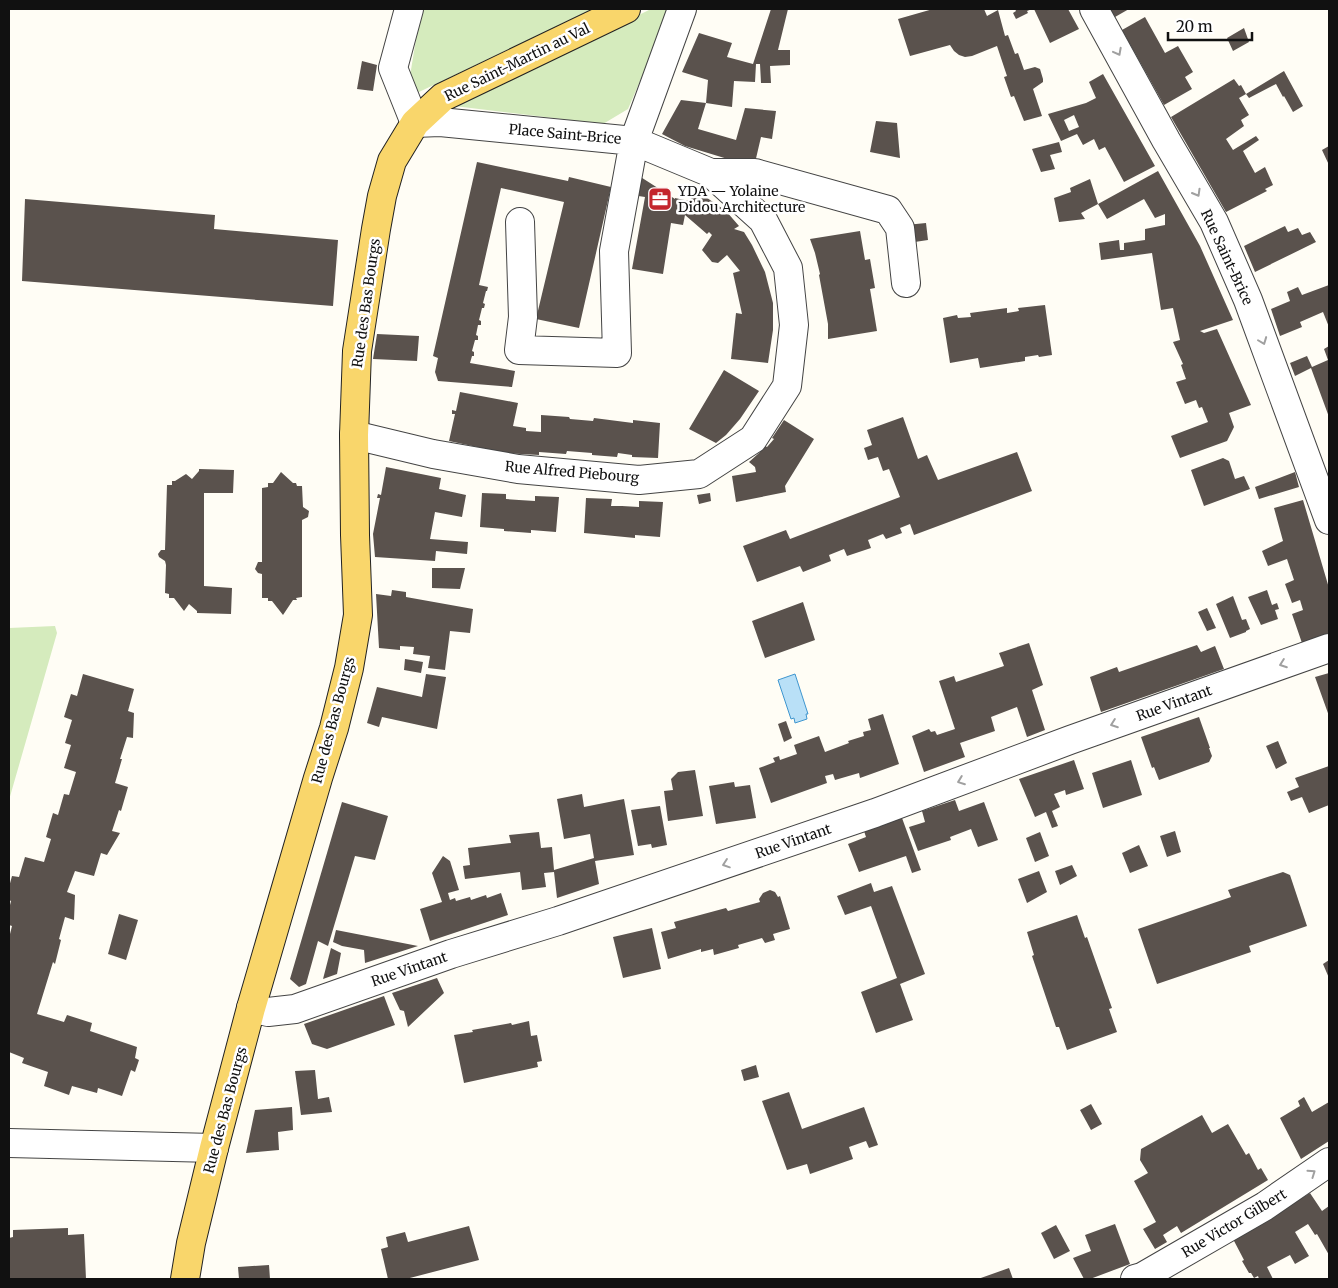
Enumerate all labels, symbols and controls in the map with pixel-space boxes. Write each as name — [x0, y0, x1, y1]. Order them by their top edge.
scale bar — [1168, 10, 1252, 42]
text: 20 m — [1176, 17, 1213, 36]
street label: Rue Saint-Martin au Val — [441, 19, 593, 105]
one-way arrow — [1111, 46, 1121, 55]
street label: Place Saint-Brice — [508, 120, 622, 148]
place label: YDA — Yolaine Didou Architecture — [677, 182, 805, 216]
office icon: YDA — Yolaine Didou Architecture — [647, 186, 673, 212]
one-way arrow — [1190, 188, 1200, 197]
street label: Rue Saint-Brice — [1197, 206, 1257, 308]
street label: Rue des Bas Bourgs — [348, 237, 384, 369]
one-way arrow — [1257, 337, 1267, 345]
street label: Rue Alfred Piebourg — [504, 457, 640, 487]
street label: Rue des Bas Bourgs — [307, 655, 359, 785]
one-way arrow — [1280, 658, 1288, 668]
street label: Rue Vintant — [1134, 681, 1215, 725]
one-way arrow — [1110, 718, 1118, 728]
one-way arrow — [957, 775, 966, 785]
street label: Rue Vintant — [753, 819, 834, 862]
one-way arrow — [722, 858, 730, 868]
street label: Rue Vintant — [369, 947, 450, 990]
street label: Rue des Bas Bourgs — [199, 1045, 251, 1175]
one-way arrow — [1306, 1170, 1316, 1179]
street label: Rue Victor Gilbert — [1178, 1184, 1290, 1261]

